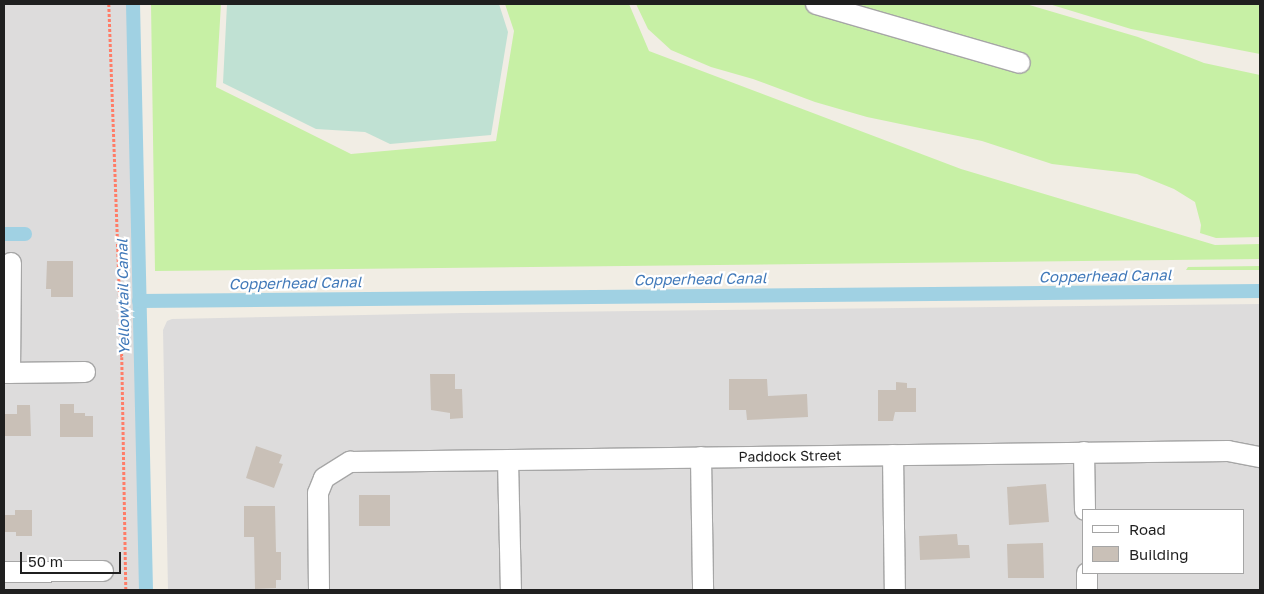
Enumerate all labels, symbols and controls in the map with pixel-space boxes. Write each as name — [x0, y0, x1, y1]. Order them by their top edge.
water label: Yellowtail Canal — [113, 239, 133, 355]
water label: Copperhead Canal — [1038, 266, 1172, 286]
water label: Copperhead Canal — [633, 269, 767, 289]
water label: Copperhead Canal — [228, 273, 362, 293]
street label: Paddock Street — [738, 447, 842, 465]
legend — [1082, 509, 1244, 574]
text: Road — [1129, 520, 1166, 538]
scale bar — [22, 542, 124, 574]
text: Building — [1129, 545, 1189, 563]
text: 50 m — [28, 552, 63, 570]

